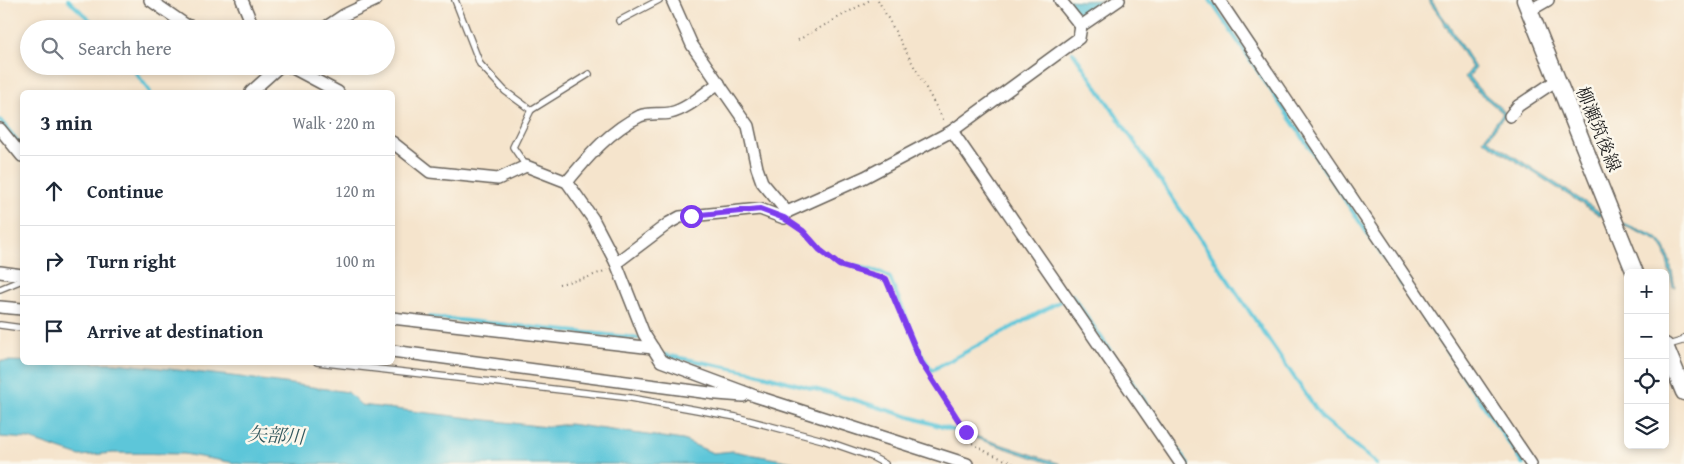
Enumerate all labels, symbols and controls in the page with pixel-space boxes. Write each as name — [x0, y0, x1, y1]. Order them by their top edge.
search box — [20, 20, 395, 75]
icon: search — [38, 34, 66, 62]
text: Search here — [78, 34, 172, 62]
street label: 柳瀬筑後線 — [1570, 82, 1628, 176]
text: 3 min — [40, 107, 92, 138]
text: Walk · 220 m — [292, 111, 375, 135]
icon: ahead — [40, 177, 68, 205]
text: Continue — [87, 177, 164, 205]
text: 120 m — [335, 179, 375, 203]
route start — [680, 205, 703, 228]
icon: right — [40, 247, 68, 275]
text: Turn right — [87, 247, 176, 275]
text: 100 m — [335, 249, 375, 273]
map controls — [1624, 269, 1669, 449]
button: + — [1624, 269, 1669, 314]
button: − — [1624, 314, 1669, 359]
icon: arrive — [40, 317, 68, 345]
text: Arrive at destination — [87, 317, 263, 345]
button: locate — [1624, 359, 1669, 404]
button: layers — [1624, 404, 1669, 449]
water label: 矢部川 — [247, 420, 307, 451]
route end — [955, 421, 978, 444]

